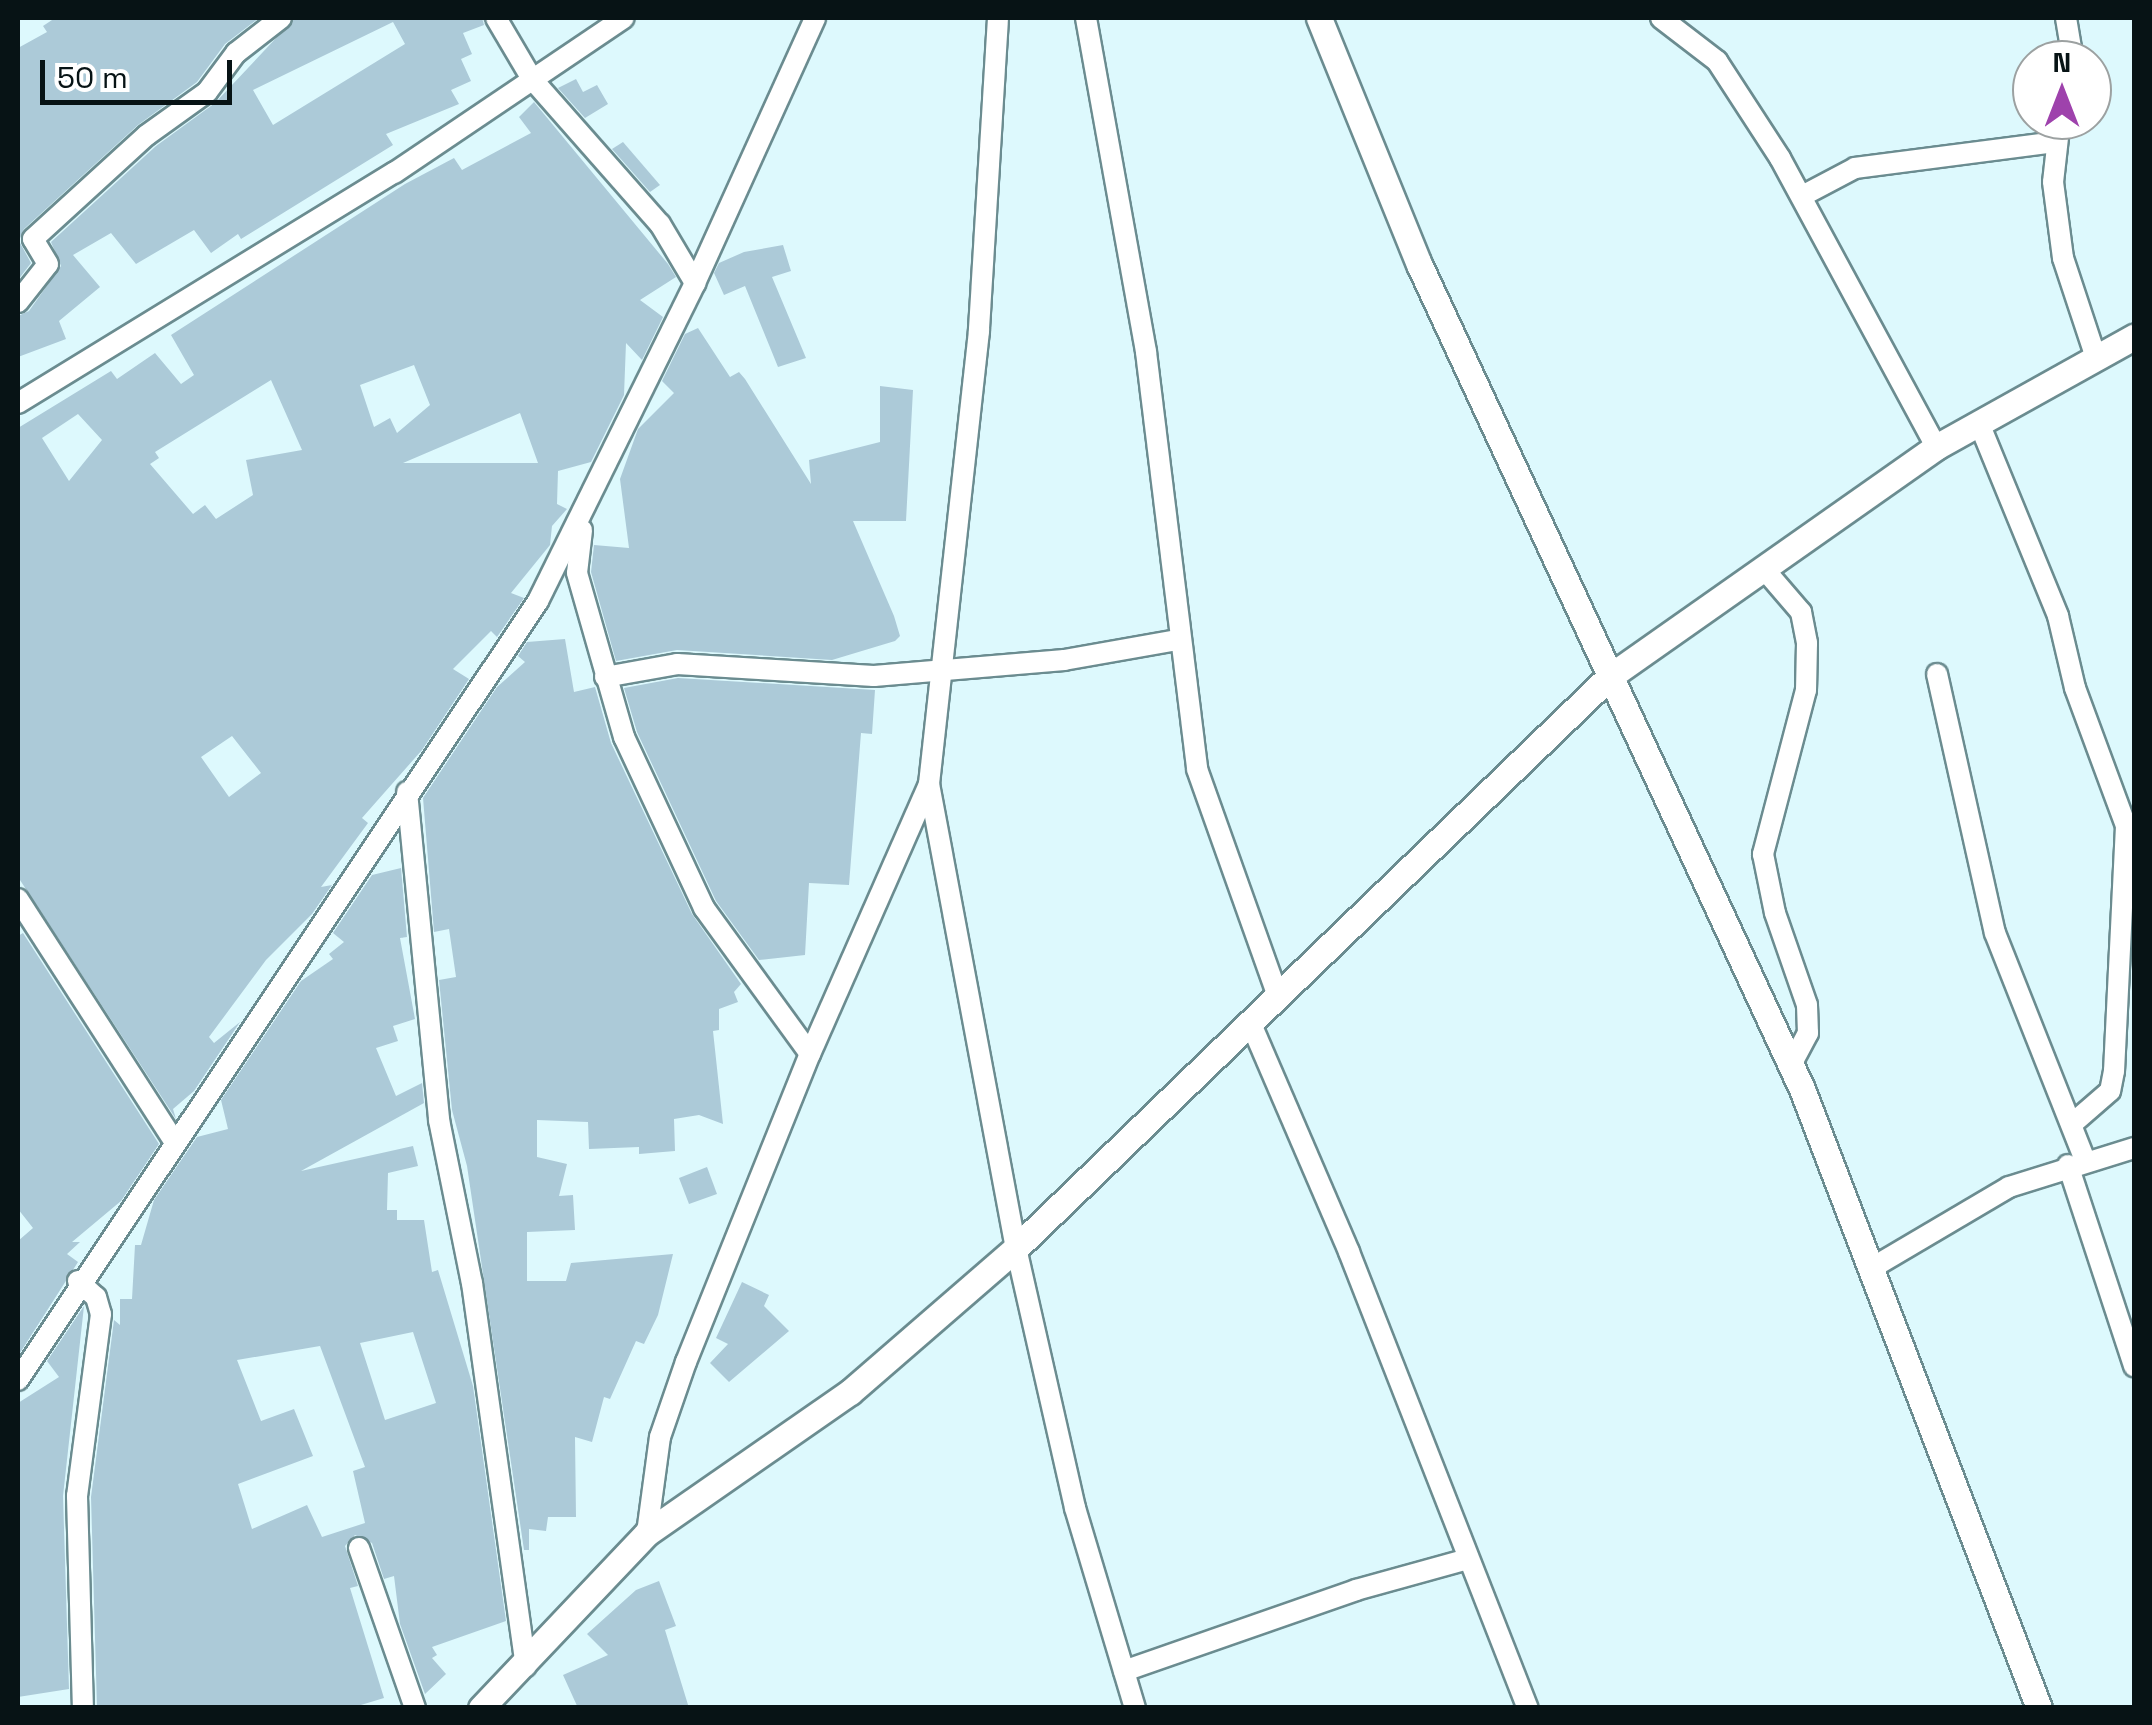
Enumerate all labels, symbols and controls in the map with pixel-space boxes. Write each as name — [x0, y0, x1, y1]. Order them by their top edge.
scale bar — [45, 40, 238, 102]
north arrow — [2012, 40, 2112, 140]
text: N — [2053, 44, 2071, 80]
text: 50 m — [57, 58, 128, 97]

